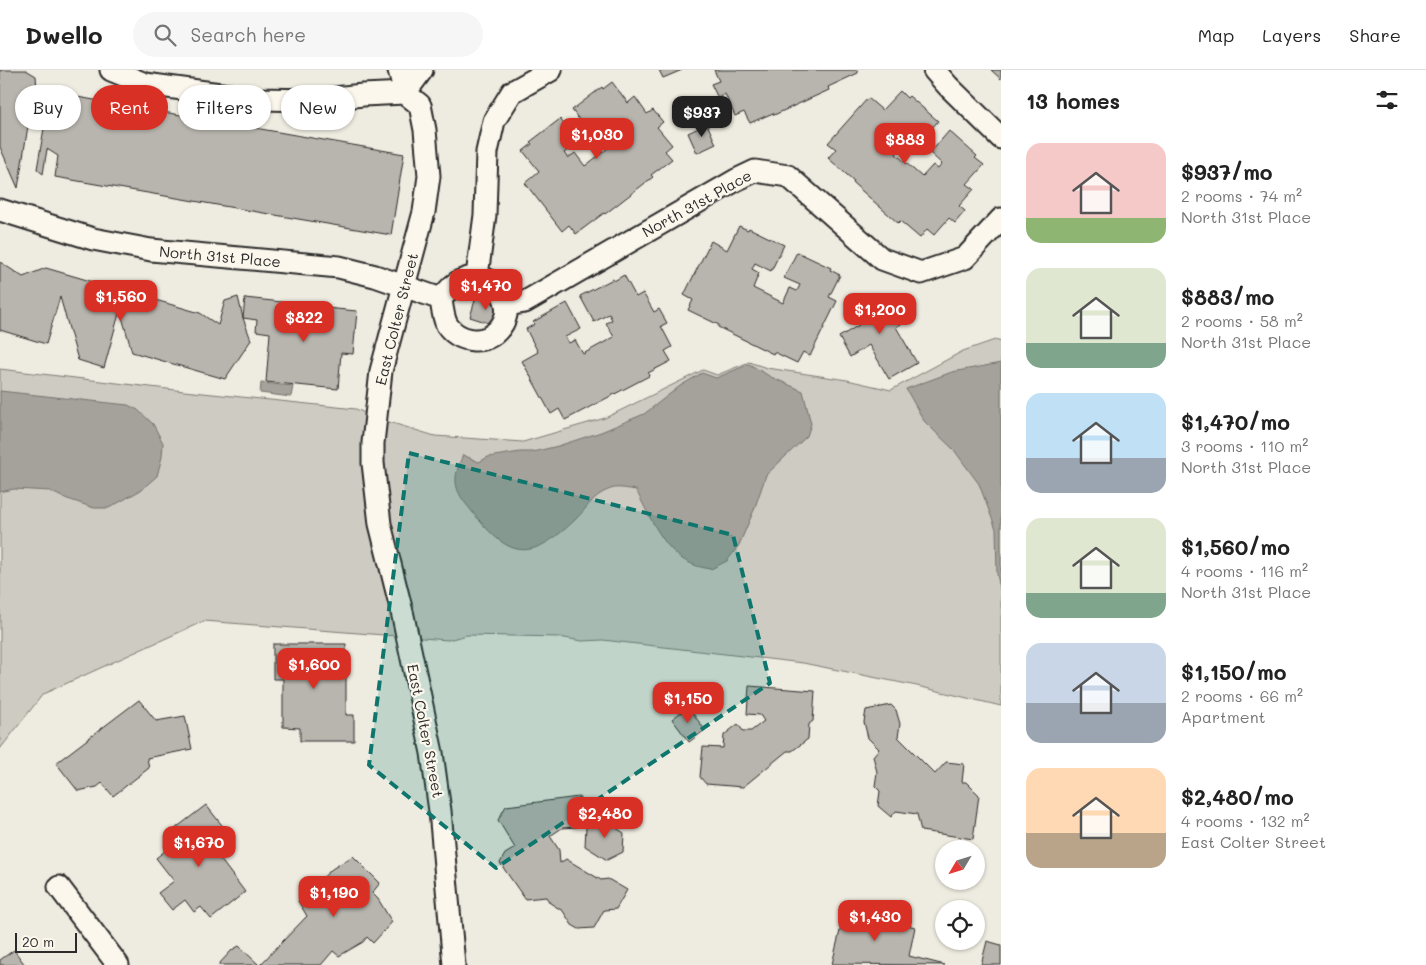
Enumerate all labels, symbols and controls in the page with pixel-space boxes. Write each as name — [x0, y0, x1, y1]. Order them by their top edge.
search box — [133, 12, 483, 57]
text: Dwello — [25, 19, 103, 50]
icon: search — [151, 21, 179, 49]
text: Search here — [191, 22, 306, 47]
text: Map — [1198, 23, 1234, 47]
text: Layers — [1262, 23, 1321, 47]
text: Share — [1349, 23, 1401, 47]
chip: Buy — [15, 85, 81, 130]
chip: Rent — [91, 85, 168, 130]
chip: Filters — [178, 85, 271, 130]
chip: New — [281, 85, 355, 130]
icon: filters — [1373, 86, 1401, 114]
text: 13 homes — [1026, 87, 1120, 114]
pin: $937 — [672, 96, 732, 138]
text: $937 — [683, 101, 721, 122]
pin: $1,030 — [556, 118, 638, 160]
pin: $883 — [875, 122, 935, 165]
text: $1,030 — [571, 123, 623, 144]
text: $883 — [885, 128, 925, 149]
text: $937/mo — [1181, 158, 1273, 185]
icon: home — [1066, 163, 1126, 223]
street label: North 31st Place — [638, 165, 755, 241]
text: 2 rooms · 74 m² — [1181, 185, 1302, 206]
text: North 31st Place — [1181, 206, 1311, 227]
street label: North 31st Place — [158, 241, 282, 271]
street label: East Colter Street — [370, 250, 422, 387]
pin: $1,470 — [445, 268, 527, 311]
text: $1,470 — [460, 274, 512, 295]
pin: $1,560 — [80, 280, 162, 322]
text: $883/mo — [1181, 283, 1274, 310]
text: $1,560 — [95, 285, 147, 306]
icon: home — [1066, 288, 1126, 348]
pin: $1,200 — [839, 292, 921, 335]
text: $1,200 — [854, 298, 906, 319]
pin: $822 — [274, 300, 334, 343]
text: $822 — [285, 306, 323, 327]
text: 2 rooms · 58 m² — [1181, 310, 1303, 331]
text: North 31st Place — [1181, 331, 1311, 352]
text: $1,470/mo — [1181, 408, 1290, 435]
icon: home — [1066, 413, 1126, 473]
text: 3 rooms · 110 m² — [1181, 435, 1308, 456]
text: North 31st Place — [1181, 456, 1311, 477]
text: $1,560/mo — [1181, 533, 1290, 560]
icon: home — [1066, 538, 1126, 598]
text: 4 rooms · 116 m² — [1181, 560, 1308, 581]
text: North 31st Place — [1181, 581, 1311, 602]
pin: $1,600 — [273, 648, 355, 690]
text: $1,600 — [288, 653, 340, 674]
text: $1,150/mo — [1181, 658, 1286, 685]
street label: East Colter Street — [403, 662, 449, 799]
icon: home — [1066, 663, 1126, 723]
pin: $1,150 — [647, 682, 729, 724]
text: 2 rooms · 66 m² — [1181, 685, 1303, 706]
text: $1,150 — [664, 687, 712, 708]
text: Apartment — [1181, 706, 1266, 727]
text: $2,480/mo — [1181, 783, 1294, 810]
icon: home — [1066, 788, 1126, 848]
pin: $2,480 — [564, 796, 646, 839]
text: $2,480 — [578, 802, 632, 823]
text: 4 rooms · 132 m² — [1181, 810, 1310, 831]
pin: $1,670 — [158, 826, 240, 868]
text: $1,670 — [174, 831, 224, 852]
text: East Colter Street — [1181, 831, 1326, 852]
north arrow — [935, 840, 985, 890]
map controls — [935, 840, 985, 950]
pin: $1,190 — [293, 876, 375, 918]
text: $1,190 — [310, 881, 358, 902]
pin: $1,430 — [834, 900, 916, 942]
button: locate — [935, 900, 985, 950]
text: $1,430 — [849, 905, 901, 926]
scale bar — [15, 930, 78, 953]
text: 20 m — [22, 932, 54, 951]

